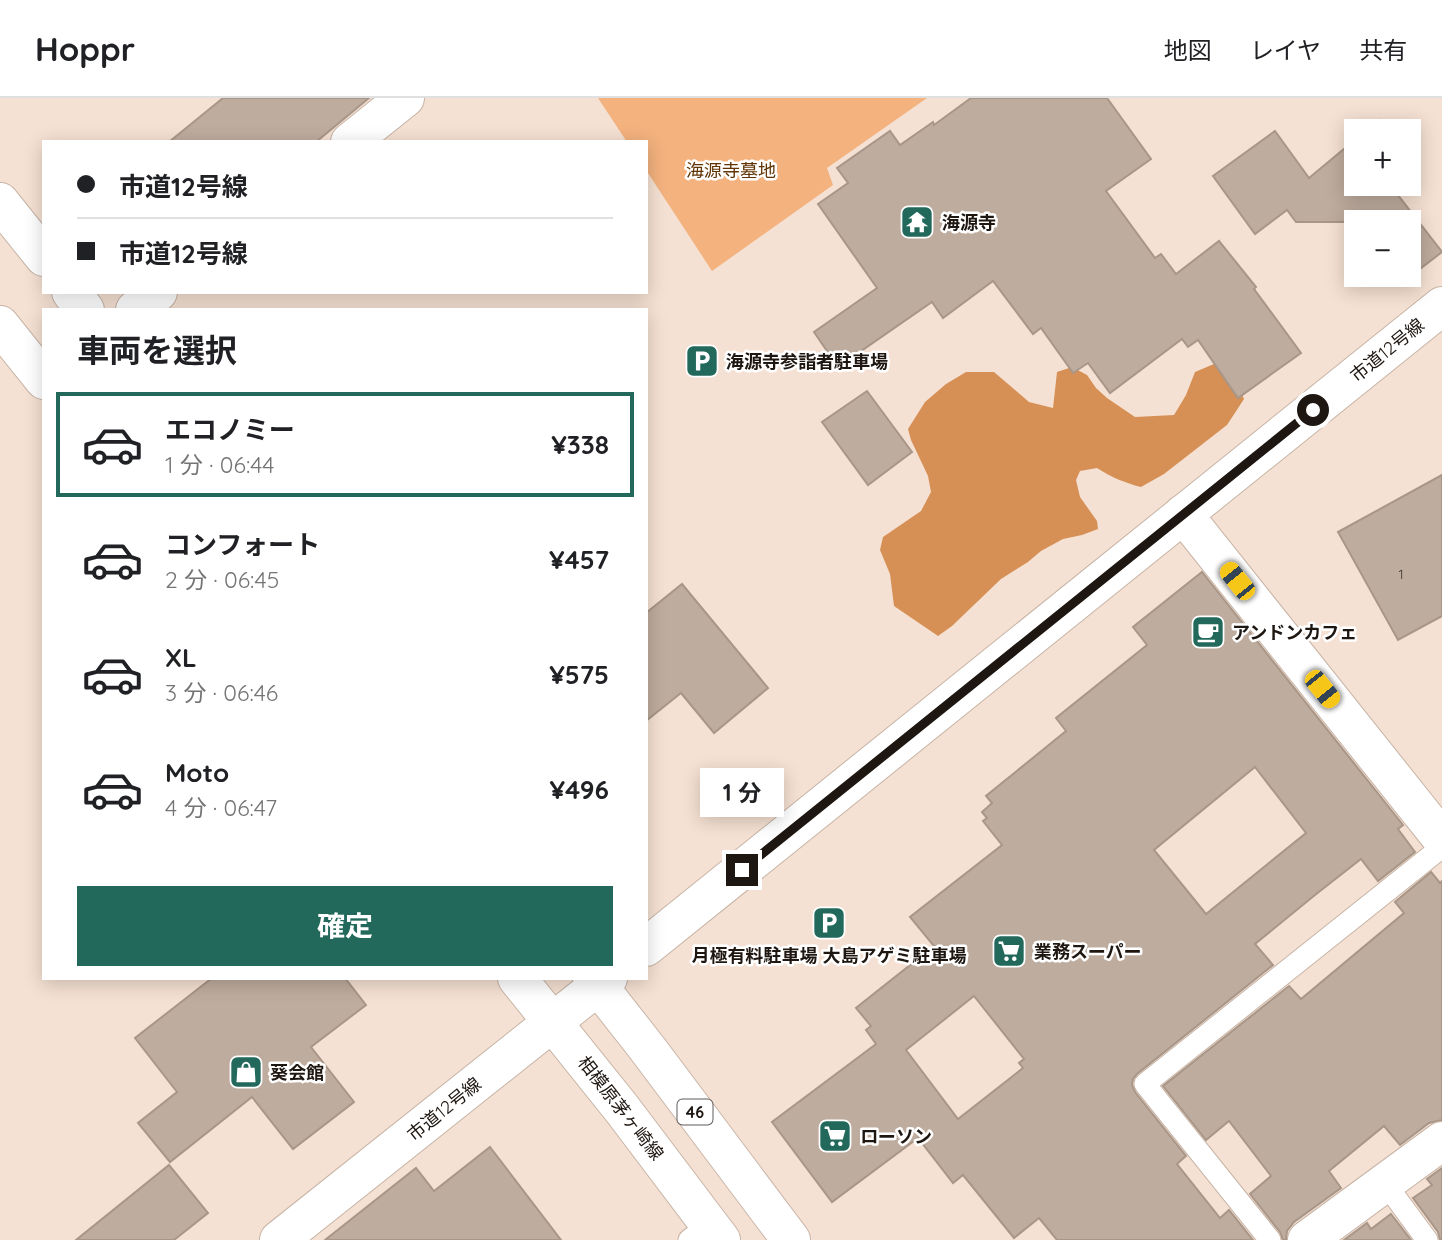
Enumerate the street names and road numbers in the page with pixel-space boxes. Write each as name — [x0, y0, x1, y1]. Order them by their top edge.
street label: 市道12号線 — [1345, 313, 1429, 387]
street label: 相模原茅ヶ崎線 — [573, 1051, 669, 1165]
street label: 市道12号線 — [402, 1072, 486, 1146]
road number: 46 — [678, 1100, 712, 1124]

